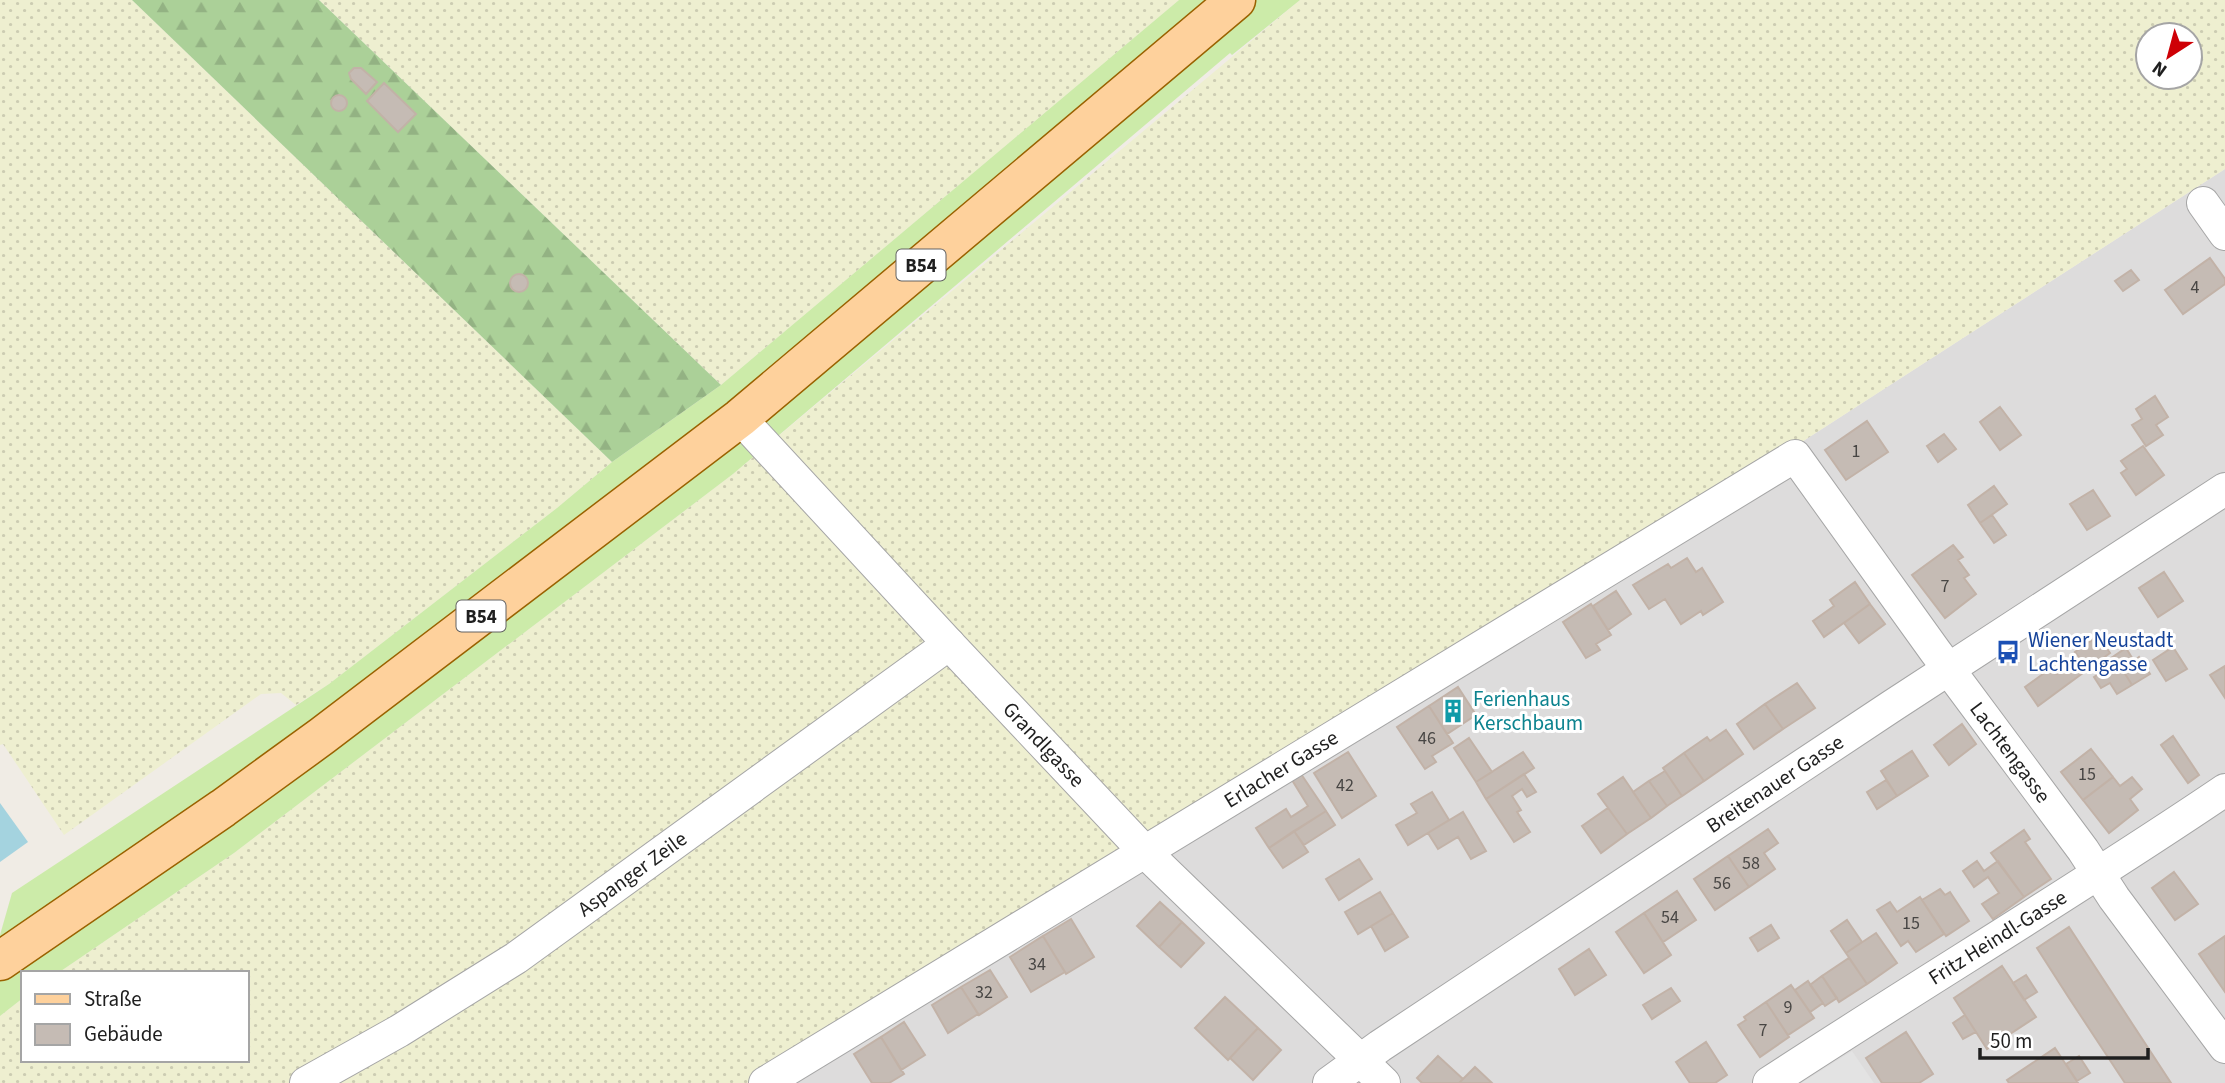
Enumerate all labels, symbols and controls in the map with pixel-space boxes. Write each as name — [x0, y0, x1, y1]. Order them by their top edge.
north arrow — [2134, 21, 2204, 91]
text: N — [2147, 54, 2173, 83]
road number: B54 — [897, 249, 946, 280]
house number: 4 — [2191, 275, 2200, 300]
house number: 1 — [1852, 439, 1860, 464]
house number: 7 — [1941, 574, 1950, 599]
road number: B54 — [456, 600, 505, 632]
place label: Wiener Neustadt Lachtengasse — [2028, 625, 2173, 679]
bus stop icon: Wiener Neustadt Lachtengasse — [1994, 638, 2022, 666]
place label: Ferienhaus Kerschbaum — [1473, 684, 1583, 738]
street label: Grandlgasse — [996, 695, 1092, 794]
street label: Lachtengasse — [1963, 695, 2058, 809]
building icon: Ferienhaus Kerschbaum — [1439, 697, 1467, 725]
street label: Erlacher Gasse — [1218, 723, 1344, 815]
house number: 46 — [1418, 726, 1436, 751]
street label: Breitenauer Gasse — [1700, 727, 1850, 840]
house number: 15 — [2078, 762, 2096, 787]
house number: 42 — [1336, 773, 1354, 798]
street label: Aspanger Zeile — [571, 824, 693, 924]
house number: 58 — [1742, 851, 1760, 876]
house number: 56 — [1713, 871, 1731, 896]
street label: Fritz Heindl-Gasse — [1922, 882, 2073, 992]
house number: 54 — [1661, 905, 1679, 930]
house number: 15 — [1902, 911, 1920, 936]
house number: 34 — [1028, 952, 1046, 977]
legend — [21, 971, 248, 1062]
house number: 32 — [975, 980, 993, 1005]
text: Straße — [84, 984, 142, 1014]
house number: 9 — [1784, 995, 1793, 1020]
scale bar — [1980, 1016, 2148, 1060]
house number: 7 — [1759, 1018, 1768, 1043]
text: Gebäude — [84, 1019, 163, 1049]
text: 50 m — [1990, 1026, 2032, 1056]

